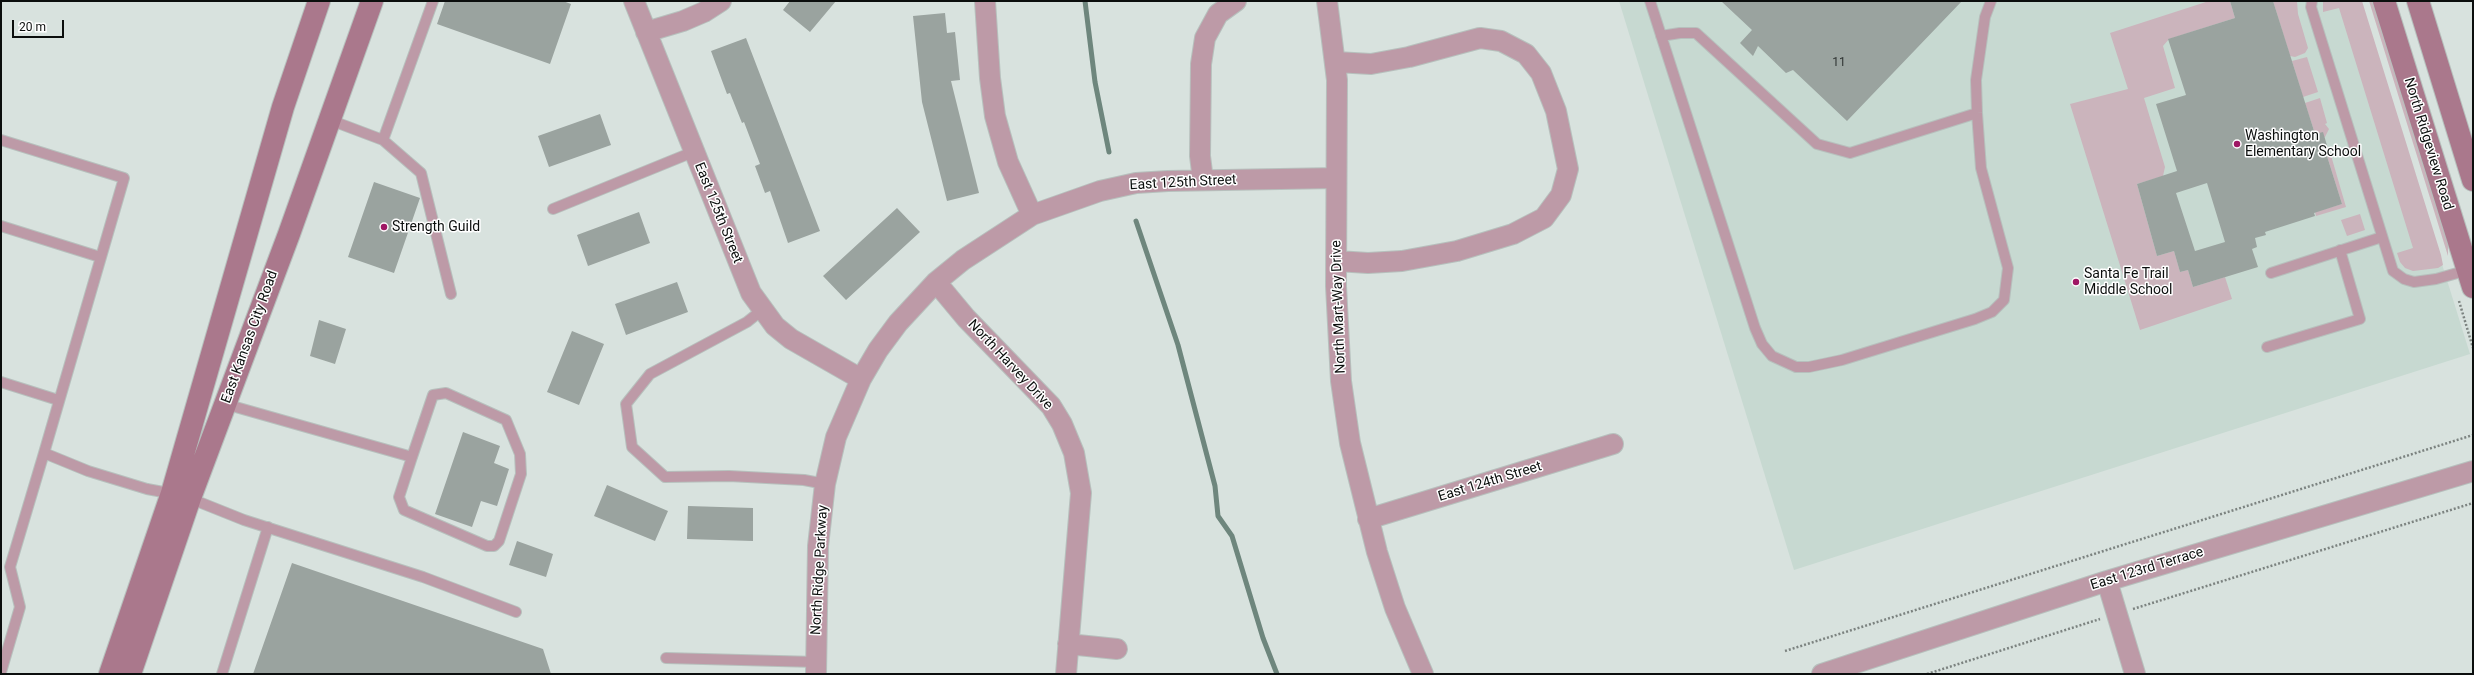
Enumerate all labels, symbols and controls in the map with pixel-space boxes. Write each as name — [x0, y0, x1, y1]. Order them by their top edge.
scale bar — [14, 12, 66, 38]
text: 20 m — [19, 20, 46, 34]
house number: 11 — [1832, 56, 1846, 70]
street label: North Ridgeview Road — [2400, 76, 2456, 212]
place label: Washington Elementary School — [2245, 128, 2361, 160]
marker: Washington Elementary School — [2232, 139, 2242, 149]
street label: East 125th Street — [690, 160, 746, 266]
street label: East 125th Street — [1129, 172, 1237, 194]
place label: Strength Guild — [392, 219, 480, 235]
marker: Strength Guild — [379, 222, 389, 232]
street label: North Mart-Way Drive — [1328, 240, 1350, 374]
place label: Santa Fe Trail Middle School — [2084, 266, 2172, 298]
street label: East Kansas City Road — [218, 268, 282, 406]
marker: Santa Fe Trail Middle School — [2071, 277, 2081, 287]
street label: North Harvey Drive — [964, 317, 1056, 413]
street label: East 124th Street — [1436, 458, 1544, 506]
street label: North Ridge Parkway — [808, 504, 832, 636]
street label: East 123rd Terrace — [2089, 544, 2205, 594]

